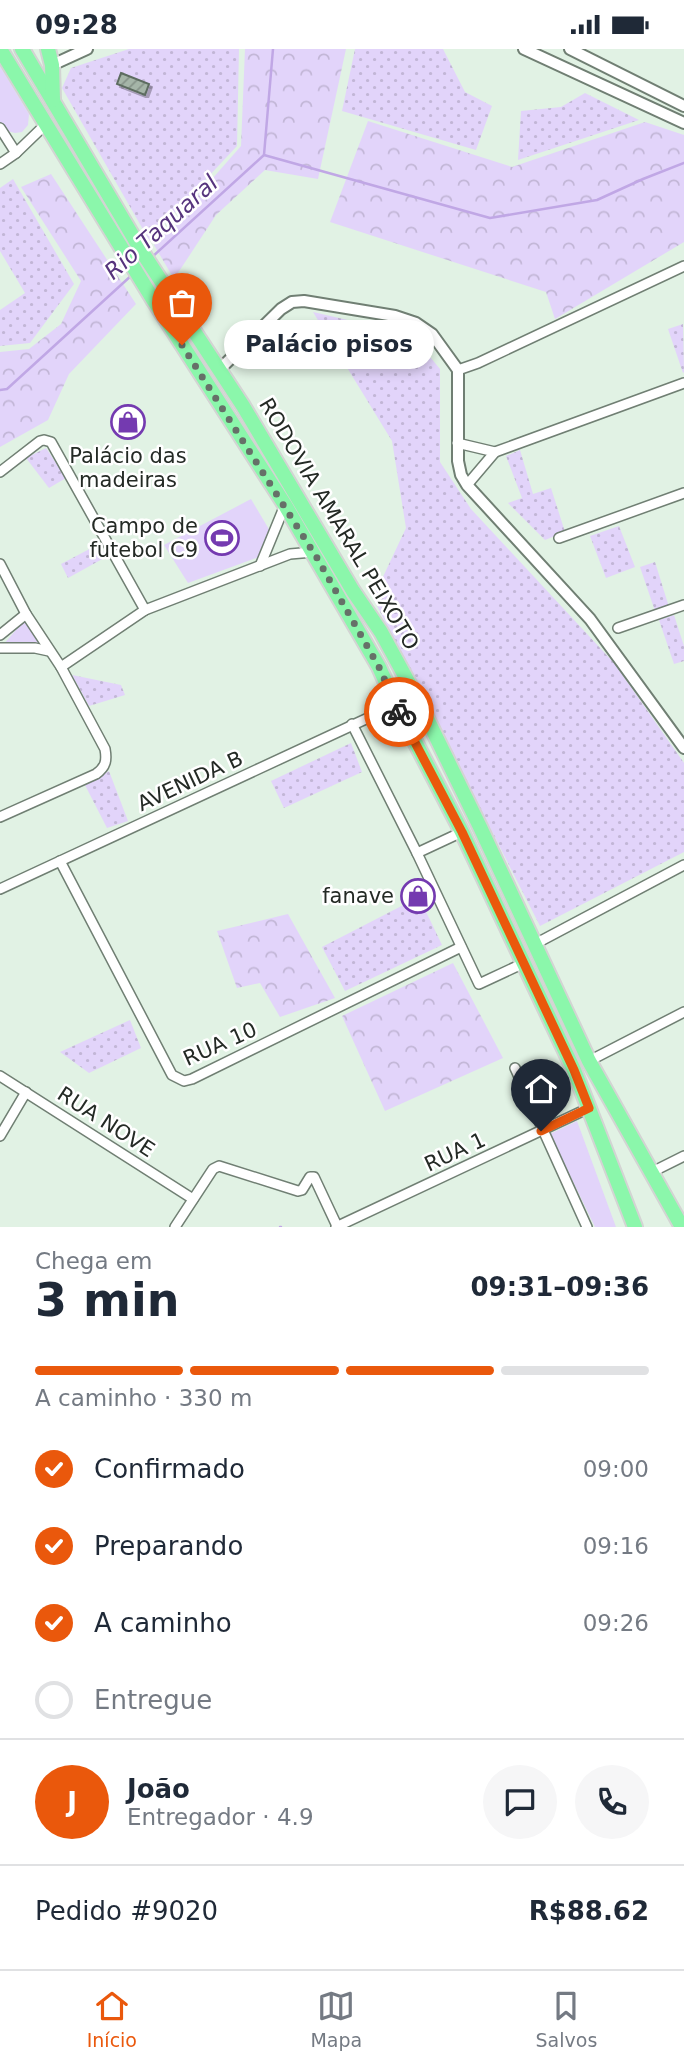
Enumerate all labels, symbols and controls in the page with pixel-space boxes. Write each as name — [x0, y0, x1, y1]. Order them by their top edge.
text: 09:28 — [35, 10, 118, 40]
water label: Rio Taquaral — [99, 169, 223, 284]
pin — [152, 273, 212, 345]
icon: bag — [163, 284, 201, 322]
callout: Palácio pisos — [224, 321, 434, 369]
text: Palácio pisos — [245, 331, 413, 357]
street label: RODOVIA AMARAL PEIXOTO — [254, 394, 424, 654]
shop icon: Palácio das madeiras — [109, 403, 147, 441]
place label: Palácio das madeiras — [69, 444, 187, 492]
place label: Campo de futebol C9 — [89, 514, 198, 562]
sports icon: Campo de futebol C9 — [203, 519, 241, 557]
courier — [364, 677, 434, 747]
icon: bike — [380, 693, 418, 731]
street label: AVENIDA B — [133, 746, 247, 816]
shop icon: fanave — [399, 877, 437, 915]
place label: fanave — [322, 884, 394, 908]
street label: RUA 10 — [180, 1017, 260, 1071]
pin — [511, 1059, 571, 1131]
icon: home — [522, 1070, 560, 1108]
street label: RUA NOVE — [53, 1082, 159, 1162]
street label: RUA 1 — [421, 1128, 489, 1176]
text: Chega em — [35, 1248, 152, 1274]
text: 09:31–09:36 — [470, 1272, 649, 1302]
text: 3 min — [35, 1273, 179, 1327]
text: A caminho · 330 m — [35, 1385, 252, 1411]
icon: check — [35, 1450, 73, 1488]
text: Confirmado — [94, 1454, 245, 1484]
text: 09:00 — [583, 1456, 649, 1482]
icon: check — [35, 1527, 73, 1565]
text: Preparando — [94, 1531, 243, 1561]
text: 09:16 — [583, 1533, 649, 1559]
icon: check — [35, 1604, 73, 1642]
text: A caminho — [94, 1608, 232, 1638]
text: 09:26 — [583, 1610, 649, 1636]
text: Entregue — [94, 1685, 212, 1715]
button: chat — [483, 1765, 557, 1839]
button: phone — [575, 1765, 649, 1839]
text: João — [127, 1774, 190, 1804]
text: J — [67, 1787, 77, 1817]
text: Entregador · 4.9 — [127, 1804, 314, 1830]
text: Pedido #9020 — [35, 1896, 218, 1926]
text: R$88.62 — [529, 1896, 649, 1926]
tab: Início — [87, 1987, 137, 2051]
tab: Mapa — [310, 1987, 362, 2051]
tab: Salvos — [536, 1987, 597, 2051]

